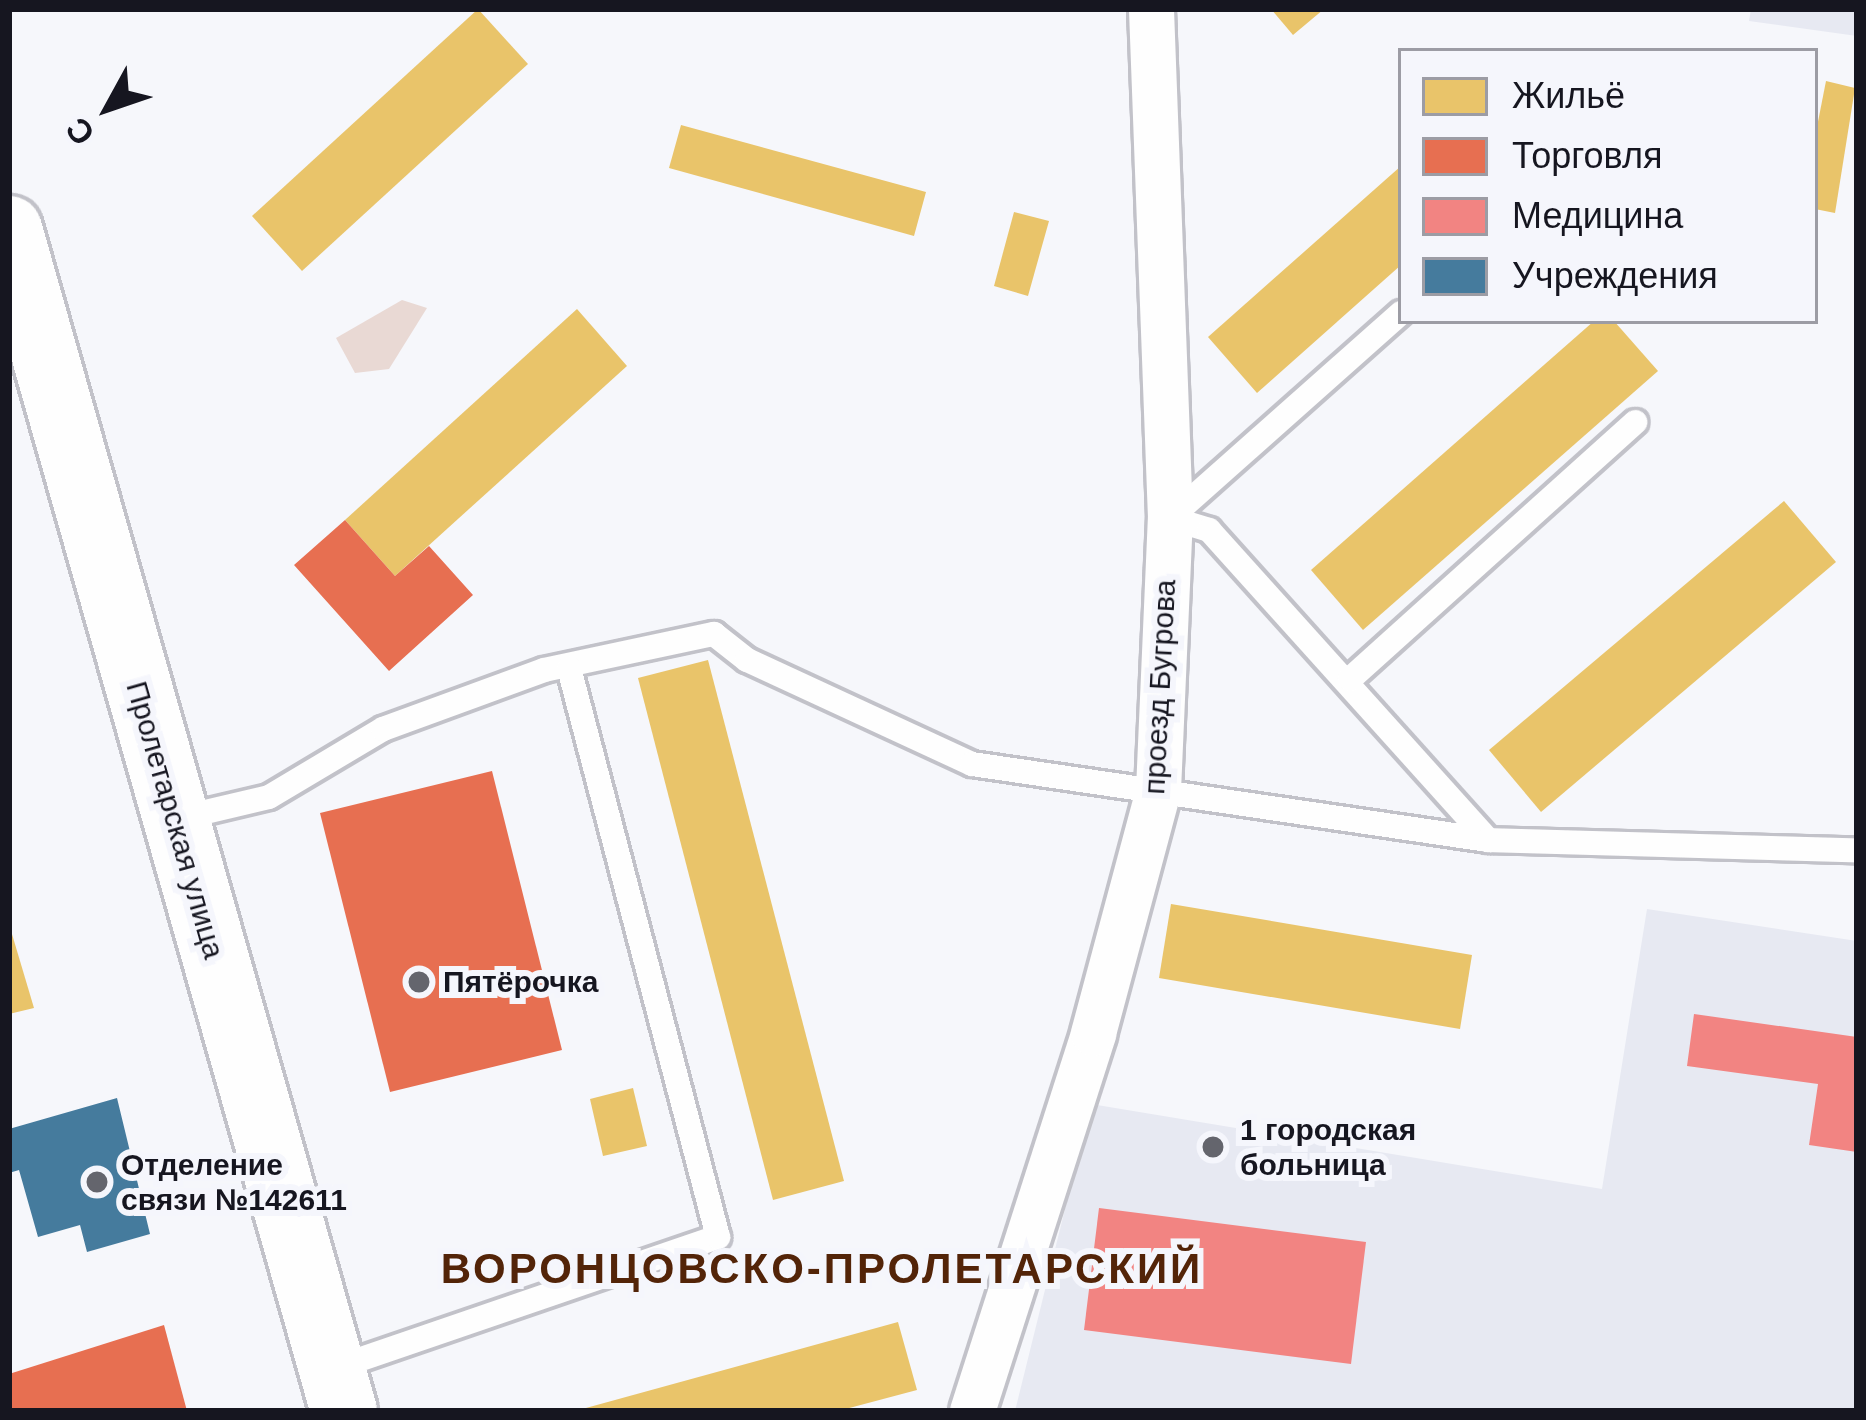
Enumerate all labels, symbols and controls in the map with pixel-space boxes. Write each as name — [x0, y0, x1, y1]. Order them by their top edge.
north arrow — [48, 48, 168, 168]
legend — [1398, 48, 1818, 324]
text: Жильё — [1512, 75, 1625, 116]
text: С — [58, 110, 102, 152]
text: Торговля — [1512, 135, 1662, 176]
text: Медицина — [1512, 195, 1683, 236]
text: Учреждения — [1512, 255, 1718, 296]
street label: проезд Бугрова — [1136, 579, 1184, 795]
street label: Пролетарская улица — [118, 677, 232, 963]
place label: Пятёрочка — [443, 964, 598, 1000]
marker: Пятёрочка — [406, 969, 432, 995]
place label: 1 городская больница — [1240, 1112, 1416, 1182]
marker: 1 городская больница — [1197, 1131, 1229, 1163]
place label: Отделение связи №142611 — [121, 1147, 347, 1218]
marker: Отделение связи №142611 — [84, 1169, 110, 1195]
district label: ВОРОНЦОВСКО-ПРОЛЕТАРСКИЙ — [441, 1244, 1203, 1294]

